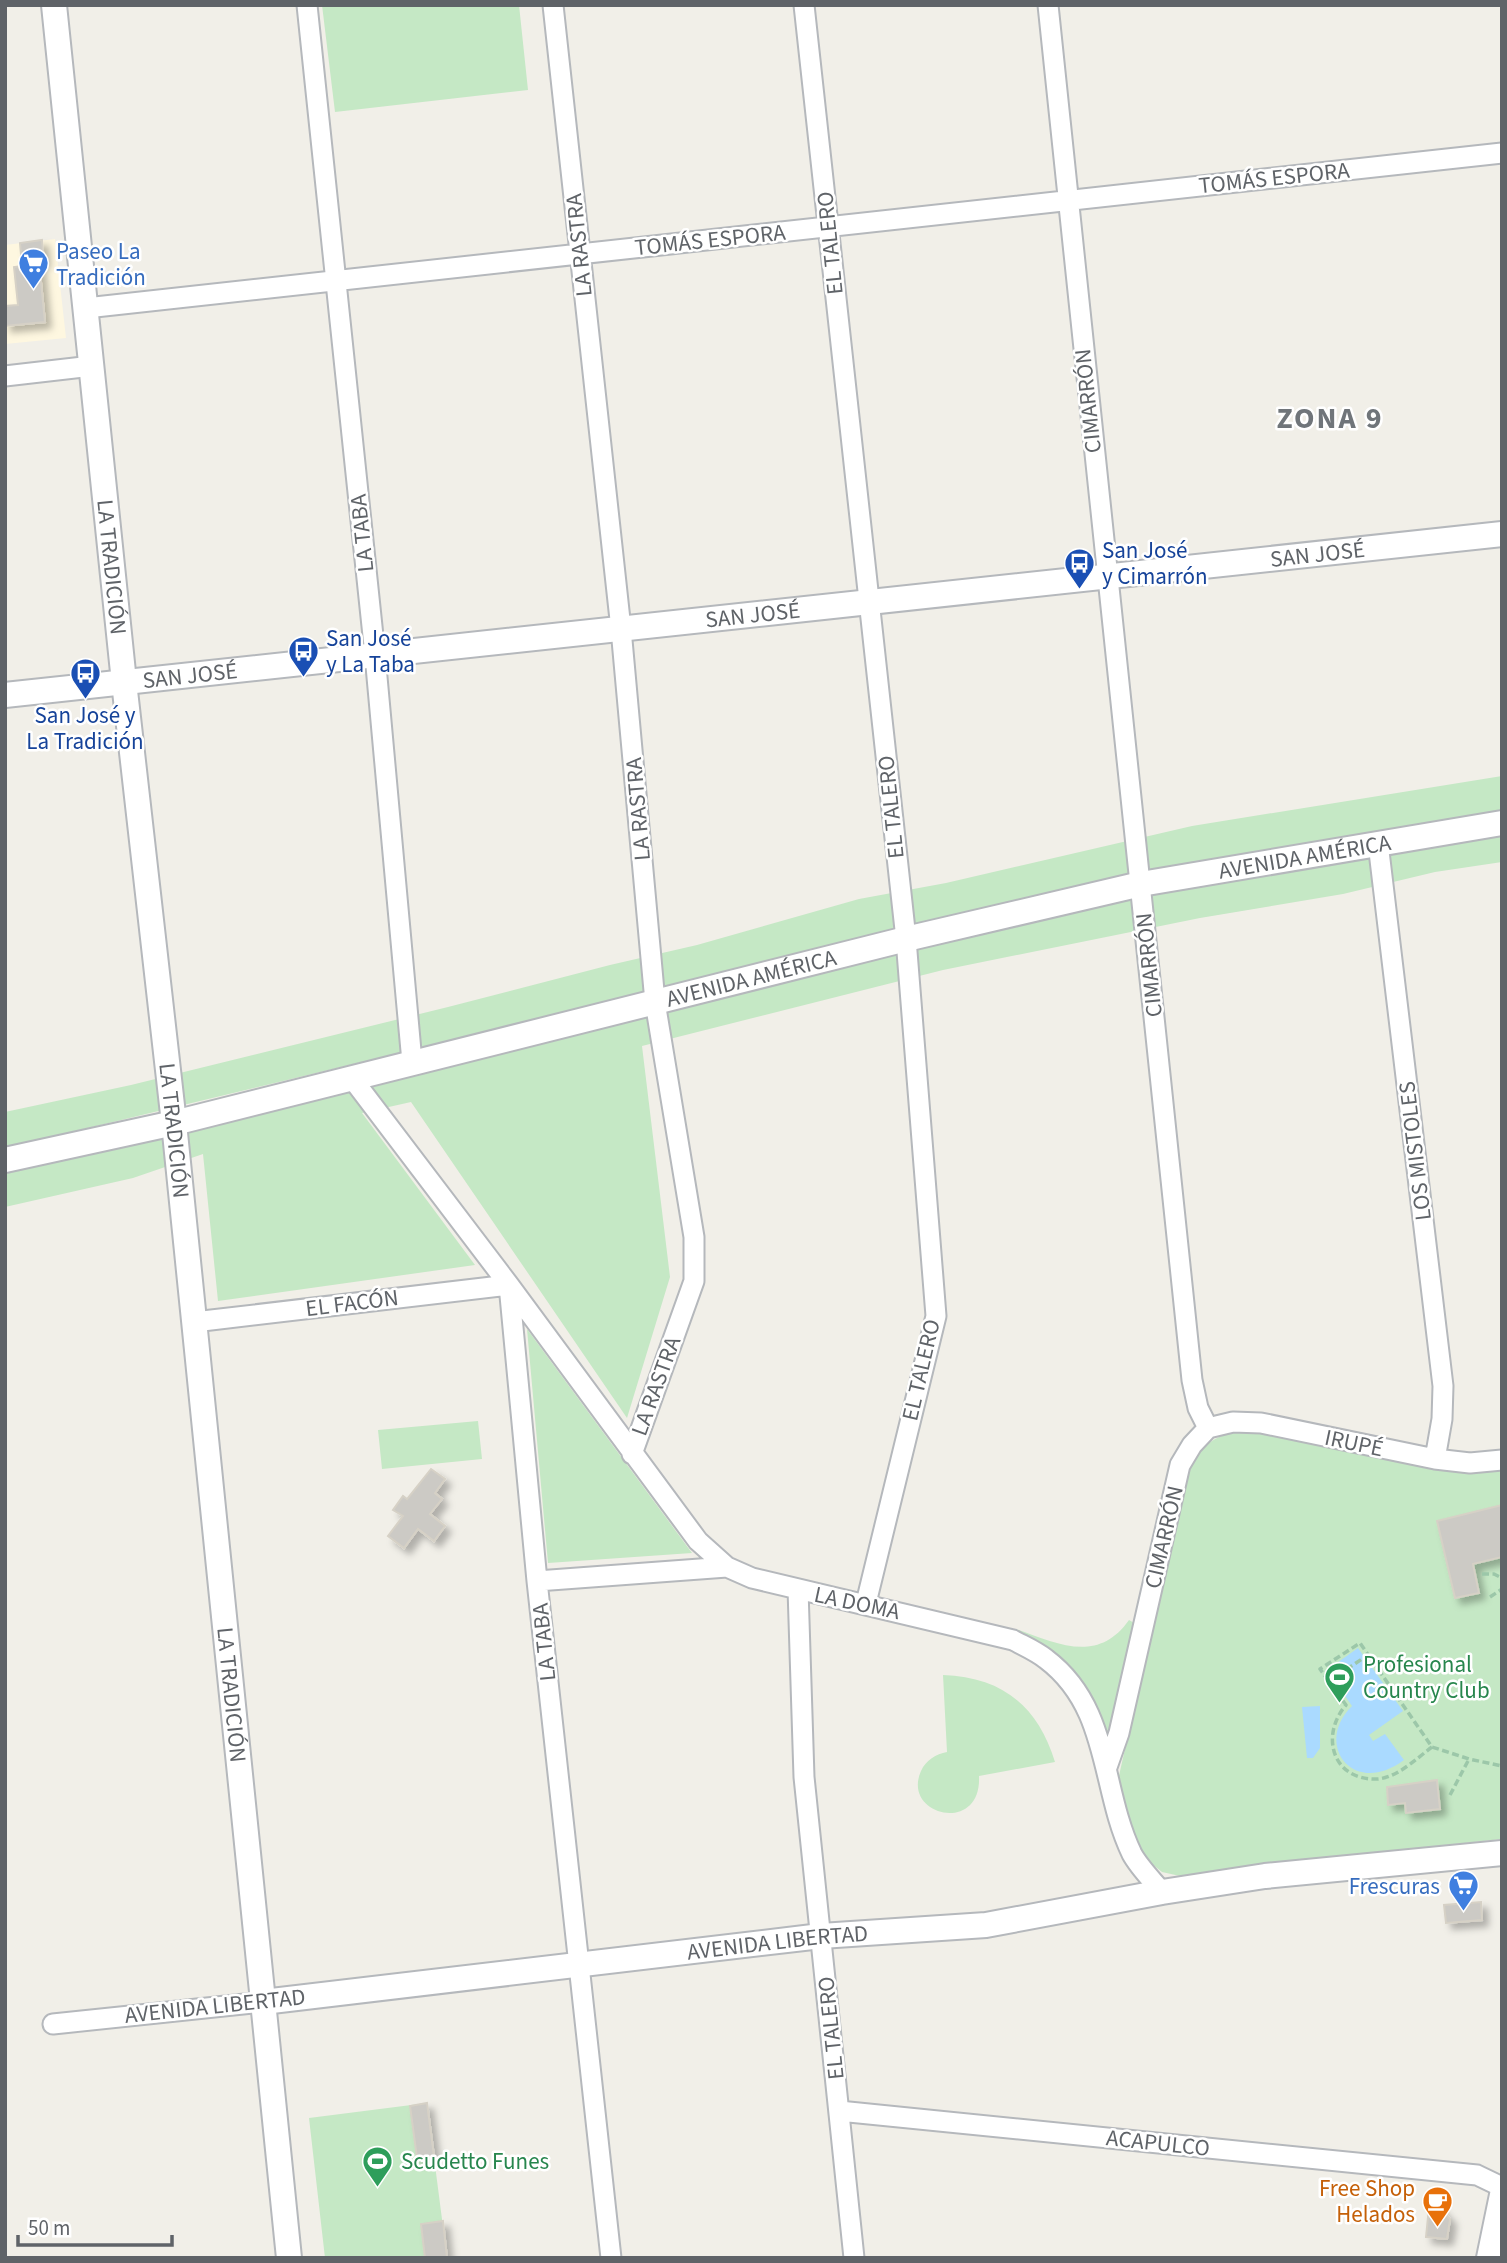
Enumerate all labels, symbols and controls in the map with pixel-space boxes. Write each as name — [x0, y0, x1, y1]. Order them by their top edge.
street label: TOMÁS ESPORA — [1197, 154, 1351, 202]
street label: EL TALERO — [808, 190, 852, 296]
street label: LA RASTRA — [557, 191, 601, 298]
street label: TOMÁS ESPORA — [633, 216, 787, 264]
place label: Paseo La Tradición — [56, 235, 146, 294]
supermarket icon: Paseo La Tradición — [16, 247, 50, 291]
street label: CIMARRÓN — [1066, 347, 1110, 455]
district label: ZONA 9 — [1276, 397, 1384, 440]
street label: LA TABA — [341, 492, 382, 574]
street label: LA TRADICIÓN — [89, 498, 136, 636]
street label: SAN JOSÉ — [1268, 532, 1366, 575]
place label: San José y Cimarrón — [1102, 534, 1208, 593]
bus stop icon: San José y Cimarrón — [1062, 546, 1096, 590]
street label: SAN JOSÉ — [704, 593, 802, 636]
place label: San José y La Taba — [326, 622, 415, 681]
bus stop icon: San José y La Taba — [286, 634, 320, 678]
street label: SAN JOSÉ — [141, 654, 239, 697]
bus stop icon: San José y La Tradición — [68, 657, 102, 701]
place label: San José y La Tradición — [26, 699, 144, 758]
street label: EL TALERO — [869, 754, 913, 860]
street label: LA RASTRA — [617, 756, 659, 862]
street label: AVENIDA AMÉRICA — [1216, 825, 1394, 887]
street label: CIMARRÓN — [1127, 911, 1171, 1019]
street label: AVENIDA AMÉRICA — [662, 941, 840, 1015]
street label: LA TRADICIÓN — [151, 1061, 198, 1200]
street label: LOS MISTOLES — [1390, 1080, 1440, 1222]
street label: EL FACÓN — [304, 1281, 400, 1325]
street label: EL TALERO — [893, 1316, 949, 1424]
street label: LA RASTRA — [623, 1331, 689, 1440]
street label: IRUPÉ — [1322, 1421, 1386, 1465]
street label: CIMARRÓN — [1136, 1482, 1192, 1592]
street label: LA DOMA — [811, 1578, 903, 1628]
street label: LA TABA — [523, 1601, 564, 1683]
street label: LA TRADICIÓN — [209, 1625, 255, 1764]
place label: Profesional Country Club — [1363, 1648, 1490, 1707]
sports icon: Profesional Country Club — [1323, 1660, 1357, 1704]
supermarket icon: Frescuras — [1446, 1869, 1480, 1913]
place label: Frescuras — [1349, 1870, 1440, 1903]
street label: AVENIDA LIBERTAD — [685, 1916, 869, 1968]
street label: EL TALERO — [809, 1975, 853, 2081]
street label: AVENIDA LIBERTAD — [123, 1980, 307, 2032]
street label: ACAPULCO — [1105, 2121, 1211, 2165]
sports icon: Scudetto Funes — [361, 2144, 395, 2188]
place label: Scudetto Funes — [401, 2145, 549, 2178]
place label: Free Shop Helados — [1319, 2172, 1415, 2231]
cafe icon: Free Shop Helados — [1421, 2184, 1455, 2228]
scale bar — [18, 2204, 172, 2248]
text: 50 m — [28, 2213, 70, 2243]

